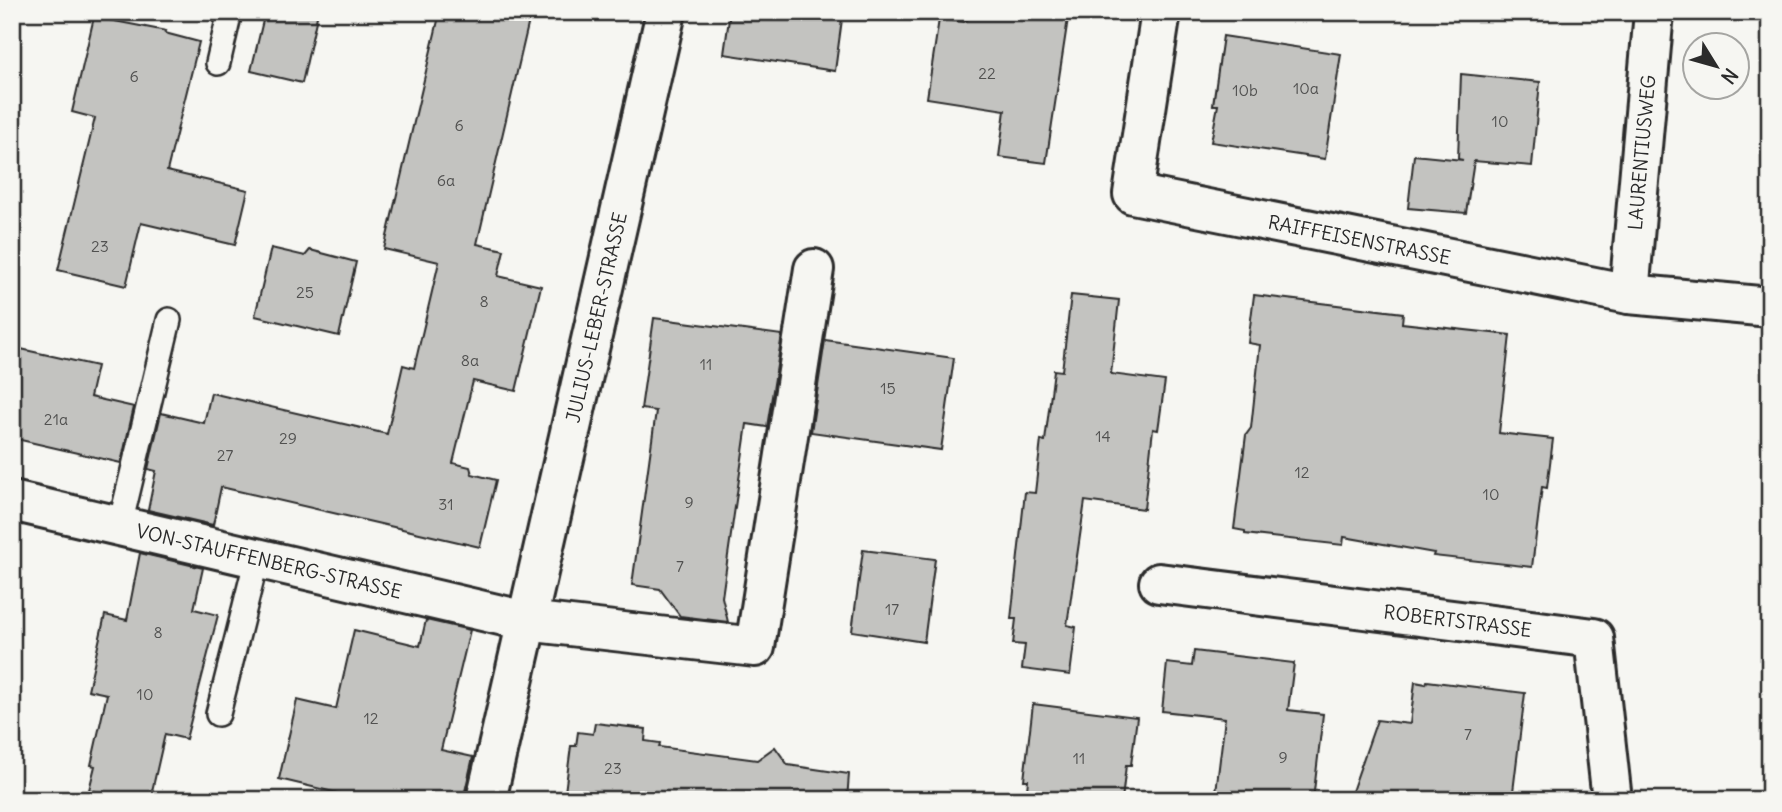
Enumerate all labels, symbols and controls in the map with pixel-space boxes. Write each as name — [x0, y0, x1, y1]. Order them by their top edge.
north arrow — [1680, 32, 1750, 102]
house number: 22 — [978, 63, 996, 83]
text: N — [1716, 64, 1743, 89]
house number: 6 — [129, 66, 139, 86]
street label: LAURENTIUSWEG — [1623, 74, 1660, 231]
house number: 10a — [1293, 78, 1319, 98]
house number: 10b — [1232, 80, 1258, 100]
house number: 10 — [1492, 111, 1508, 131]
house number: 6 — [454, 115, 464, 135]
house number: 6a — [437, 170, 455, 190]
street label: JULIUS-LEBER-STRASSE — [561, 210, 632, 425]
street label: RAIFFEISENSTRASSE — [1266, 210, 1453, 270]
house number: 23 — [91, 236, 109, 256]
house number: 25 — [296, 282, 314, 302]
house number: 8 — [479, 291, 489, 311]
house number: 8a — [461, 350, 479, 370]
house number: 11 — [700, 354, 712, 374]
house number: 15 — [880, 378, 896, 398]
house number: 21a — [44, 409, 68, 429]
house number: 14 — [1095, 426, 1111, 446]
house number: 29 — [279, 428, 297, 448]
house number: 27 — [217, 445, 233, 465]
house number: 12 — [1294, 462, 1310, 482]
house number: 10 — [1483, 484, 1499, 504]
house number: 9 — [684, 492, 694, 512]
house number: 31 — [438, 494, 454, 514]
street label: VON-STAUFFENBERG-STRASSE — [134, 518, 404, 604]
house number: 7 — [676, 556, 684, 576]
house number: 17 — [885, 599, 899, 619]
street label: ROBERTSTRASSE — [1382, 599, 1533, 642]
house number: 8 — [153, 622, 163, 642]
house number: 10 — [137, 684, 153, 704]
house number: 12 — [363, 708, 379, 728]
house number: 7 — [1464, 724, 1472, 744]
house number: 9 — [1278, 747, 1288, 767]
house number: 11 — [1073, 748, 1085, 768]
house number: 23 — [604, 758, 622, 778]

